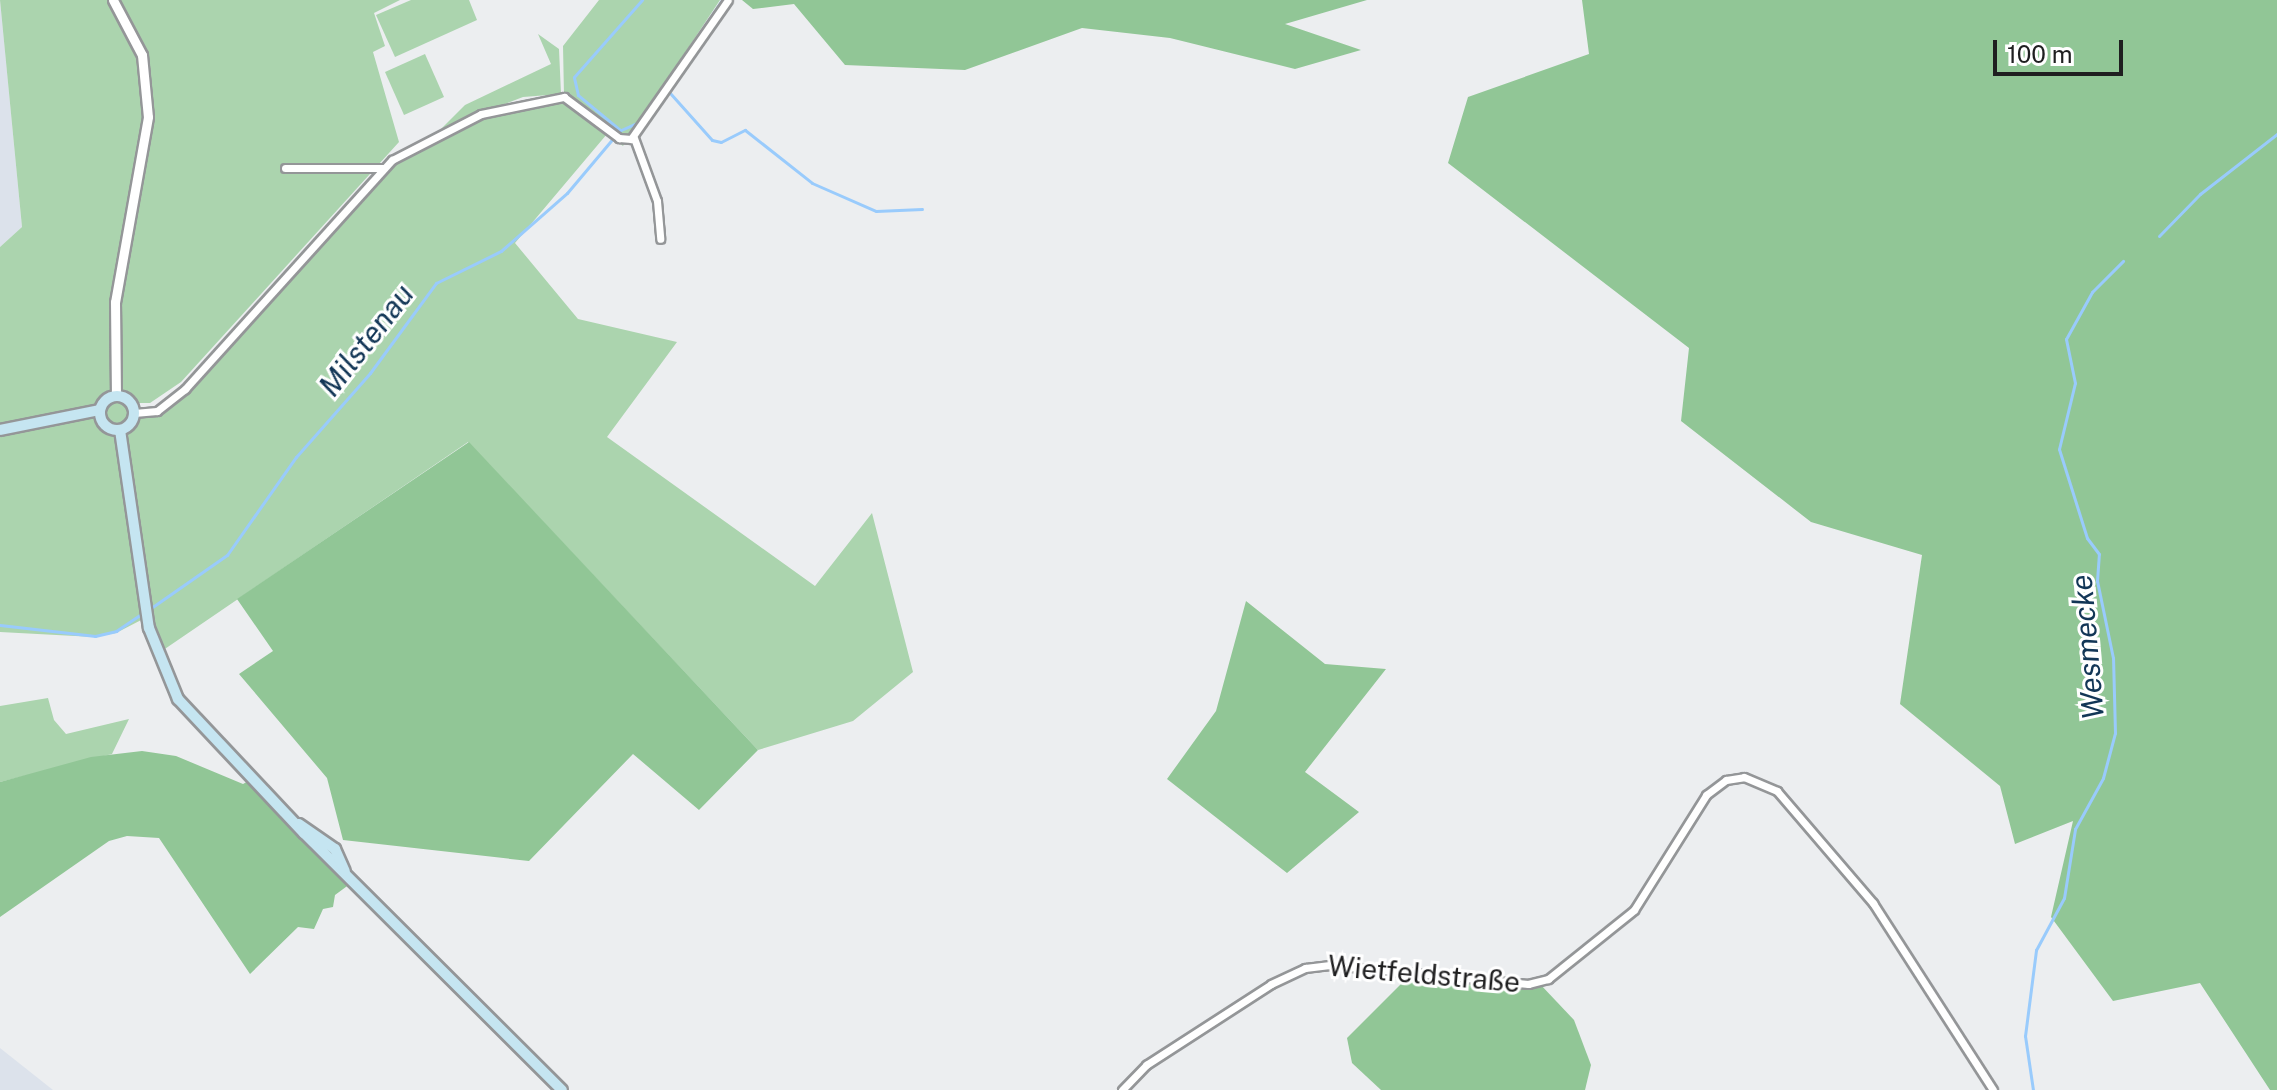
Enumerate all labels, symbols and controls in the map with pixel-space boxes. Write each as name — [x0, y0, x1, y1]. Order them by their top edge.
scale bar — [1997, 24, 2127, 74]
text: 100 m — [2007, 40, 2073, 68]
water label: Milstenau — [311, 277, 421, 403]
water label: Wesmecke — [2063, 573, 2111, 721]
street label: Wietfeldstraße — [1326, 949, 1522, 999]

